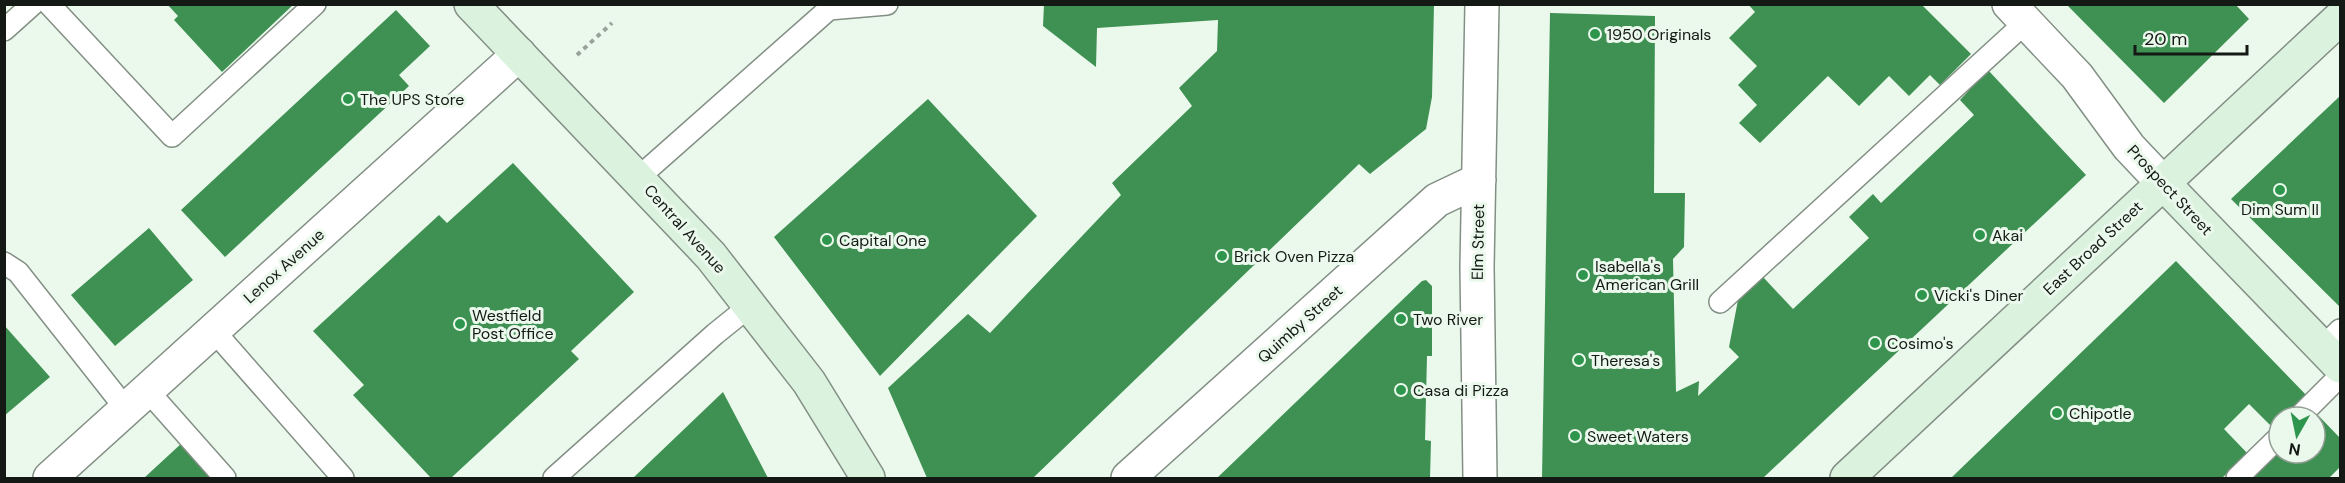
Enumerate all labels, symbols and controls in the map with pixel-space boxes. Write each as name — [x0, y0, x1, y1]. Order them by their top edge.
scale bar — [2135, 18, 2248, 56]
place label: 1950 Originals — [1607, 24, 1711, 45]
marker: 1950 Originals — [1588, 27, 1602, 41]
text: 20 m — [2144, 27, 2187, 51]
place label: The UPS Store — [360, 89, 464, 110]
marker: The UPS Store — [341, 92, 355, 106]
street label: Prospect Street — [2123, 140, 2217, 240]
street label: Central Avenue — [639, 180, 731, 278]
marker: Dim Sum II — [2273, 183, 2287, 197]
street label: East Broad Street — [2039, 196, 2147, 300]
place label: Dim Sum II — [2241, 199, 2319, 220]
street label: Elm Street — [1467, 204, 1489, 280]
street label: Lenox Avenue — [239, 224, 329, 308]
place label: Akai — [1992, 225, 2023, 246]
marker: Akai — [1973, 228, 1987, 242]
place label: Capital One — [839, 230, 927, 251]
marker: Capital One — [820, 233, 834, 247]
place label: Brick Oven Pizza — [1234, 246, 1354, 267]
marker: Brick Oven Pizza — [1215, 249, 1229, 263]
place label: Isabella's American Grill — [1595, 256, 1699, 295]
marker: Isabella's American Grill — [1576, 268, 1590, 282]
street label: Quimby Street — [1253, 280, 1347, 368]
place label: Vicki's Diner — [1934, 285, 2024, 306]
marker: Vicki's Diner — [1915, 288, 1929, 302]
place label: Westfield Post Office — [472, 305, 554, 344]
place label: Two River — [1413, 309, 1483, 330]
marker: Two River — [1394, 312, 1408, 326]
marker: Westfield Post Office — [453, 317, 467, 331]
place label: Cosimo's — [1887, 333, 1953, 354]
marker: Cosimo's — [1868, 336, 1882, 350]
place label: Theresa's — [1591, 350, 1660, 371]
marker: Theresa's — [1572, 353, 1586, 367]
place label: Casa di Pizza — [1413, 380, 1509, 401]
marker: Casa di Pizza — [1394, 383, 1408, 397]
place label: Chipotle — [2069, 403, 2132, 424]
north arrow — [2267, 405, 2327, 465]
marker: Chipotle — [2050, 406, 2064, 420]
place label: Sweet Waters — [1587, 426, 1689, 447]
marker: Sweet Waters — [1568, 429, 1582, 443]
text: N — [2287, 438, 2302, 461]

